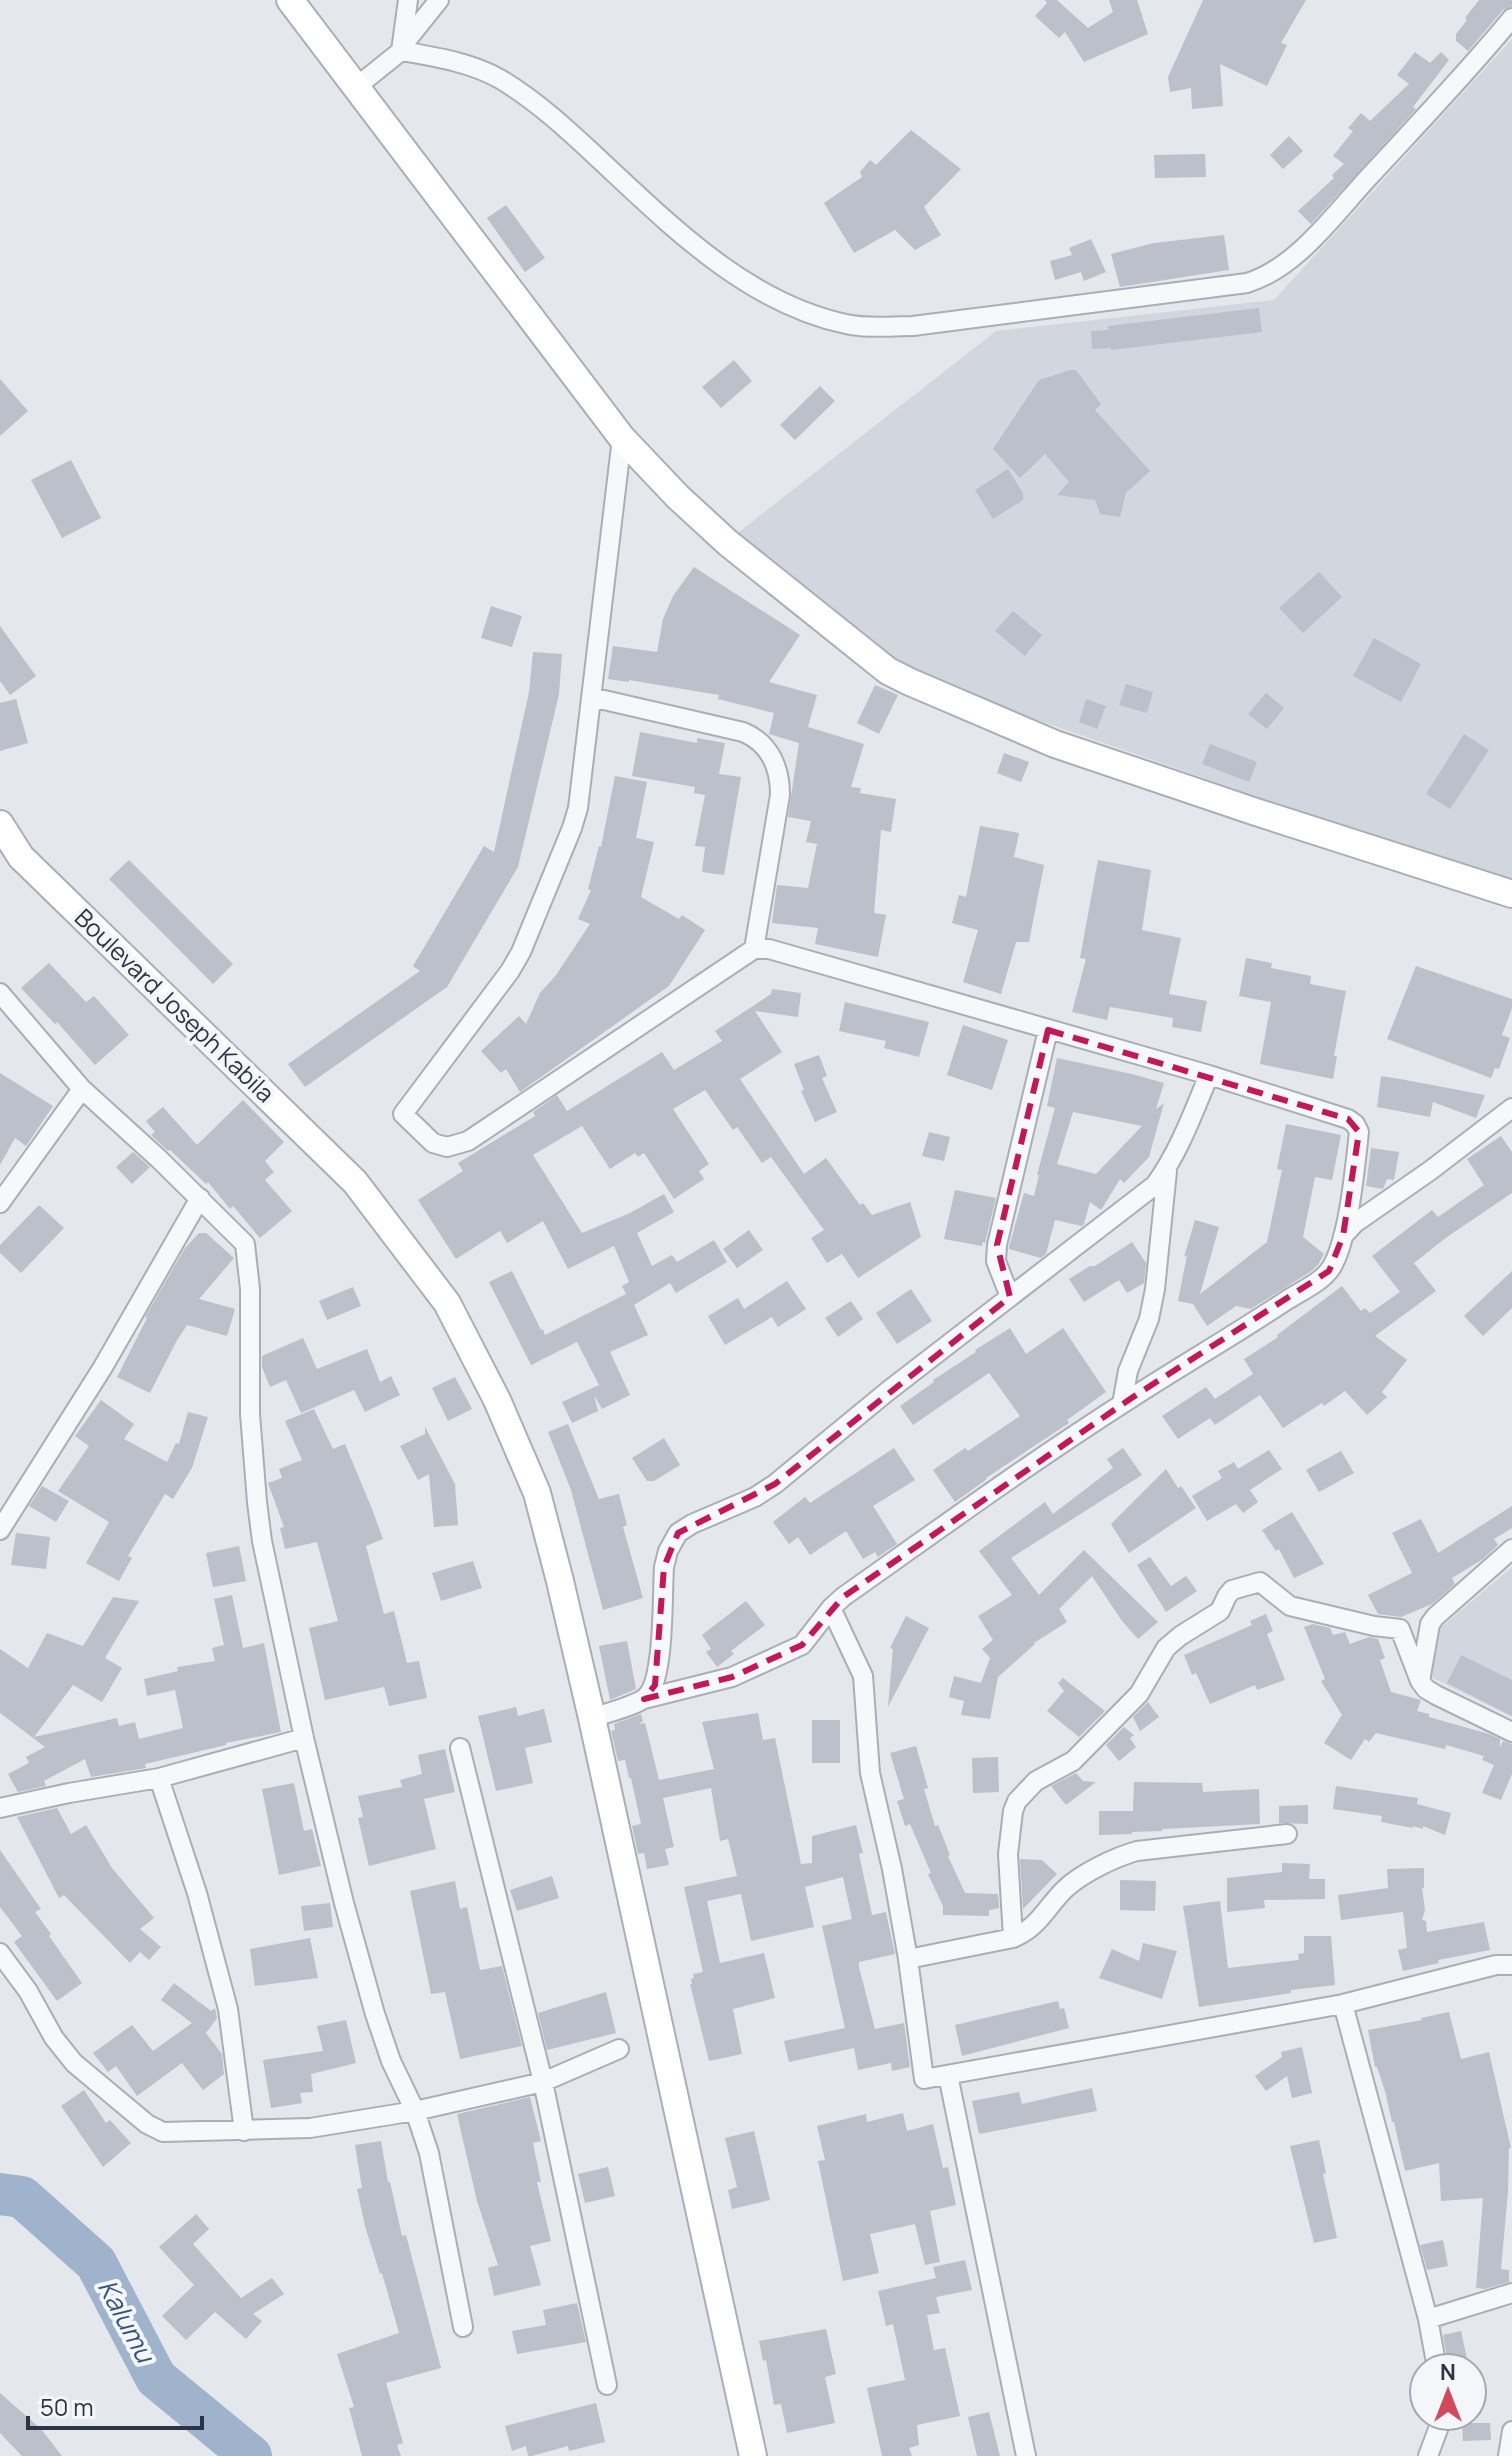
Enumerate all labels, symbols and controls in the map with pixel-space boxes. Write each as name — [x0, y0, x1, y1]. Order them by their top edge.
street label: Boulevard Joseph Kabila — [68, 901, 282, 1109]
water label: Kalumu — [90, 2273, 165, 2370]
north arrow — [1408, 2352, 1488, 2432]
text: N — [1440, 2357, 1456, 2387]
scale bar — [28, 2380, 202, 2430]
text: 50 m — [40, 2390, 94, 2423]

